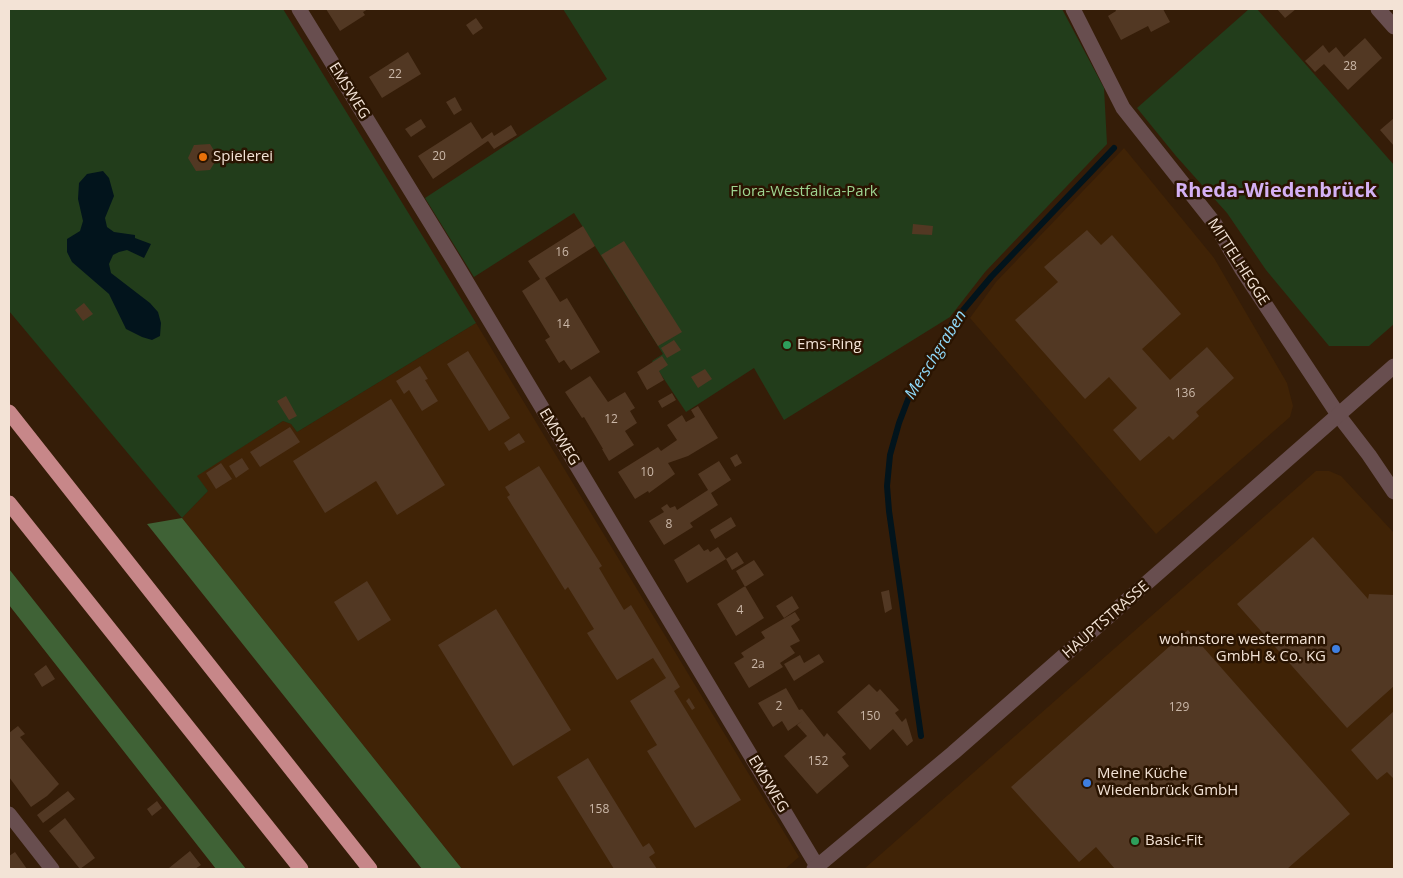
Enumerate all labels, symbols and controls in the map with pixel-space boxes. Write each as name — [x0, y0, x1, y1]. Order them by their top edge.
street label: EMSWEG — [325, 59, 373, 123]
house number: 28 — [1343, 60, 1357, 74]
house number: 22 — [388, 68, 402, 82]
place label: Spielerei — [213, 148, 273, 166]
house number: 20 — [432, 150, 446, 164]
marker: Spielerei — [197, 151, 209, 163]
district label: Rheda-Wiedenbrück — [1175, 179, 1377, 203]
park label: Flora-Westfalica-Park — [730, 183, 878, 201]
street label: MITTELHEGGE — [1203, 215, 1273, 309]
house number: 16 — [555, 246, 569, 260]
water label: Merschgraben — [901, 307, 971, 403]
house number: 14 — [556, 318, 570, 332]
place label: Ems-Ring — [797, 336, 862, 354]
marker: Ems-Ring — [781, 339, 793, 351]
house number: 136 — [1175, 387, 1195, 401]
street label: EMSWEG — [535, 405, 583, 469]
house number: 12 — [604, 413, 618, 427]
house number: 10 — [640, 466, 654, 480]
house number: 8 — [666, 518, 672, 532]
street label: HAUPTSTRASSE — [1059, 578, 1153, 662]
house number: 4 — [737, 604, 743, 618]
place label: wohnstore westermann GmbH & Co. KG — [1159, 631, 1326, 666]
marker: wohnstore westermann GmbH & Co. KG — [1330, 643, 1342, 655]
house number: 2a — [751, 658, 765, 672]
house number: 2 — [776, 700, 782, 714]
house number: 129 — [1169, 701, 1189, 715]
house number: 150 — [860, 710, 880, 724]
street label: EMSWEG — [744, 752, 792, 816]
house number: 152 — [808, 755, 828, 769]
place label: Meine Küche Wiedenbrück GmbH — [1097, 765, 1238, 800]
marker: Meine Küche Wiedenbrück GmbH — [1081, 777, 1093, 789]
house number: 158 — [589, 803, 609, 817]
place label: Basic-Fit — [1145, 832, 1203, 850]
marker: Basic-Fit — [1129, 835, 1141, 847]

